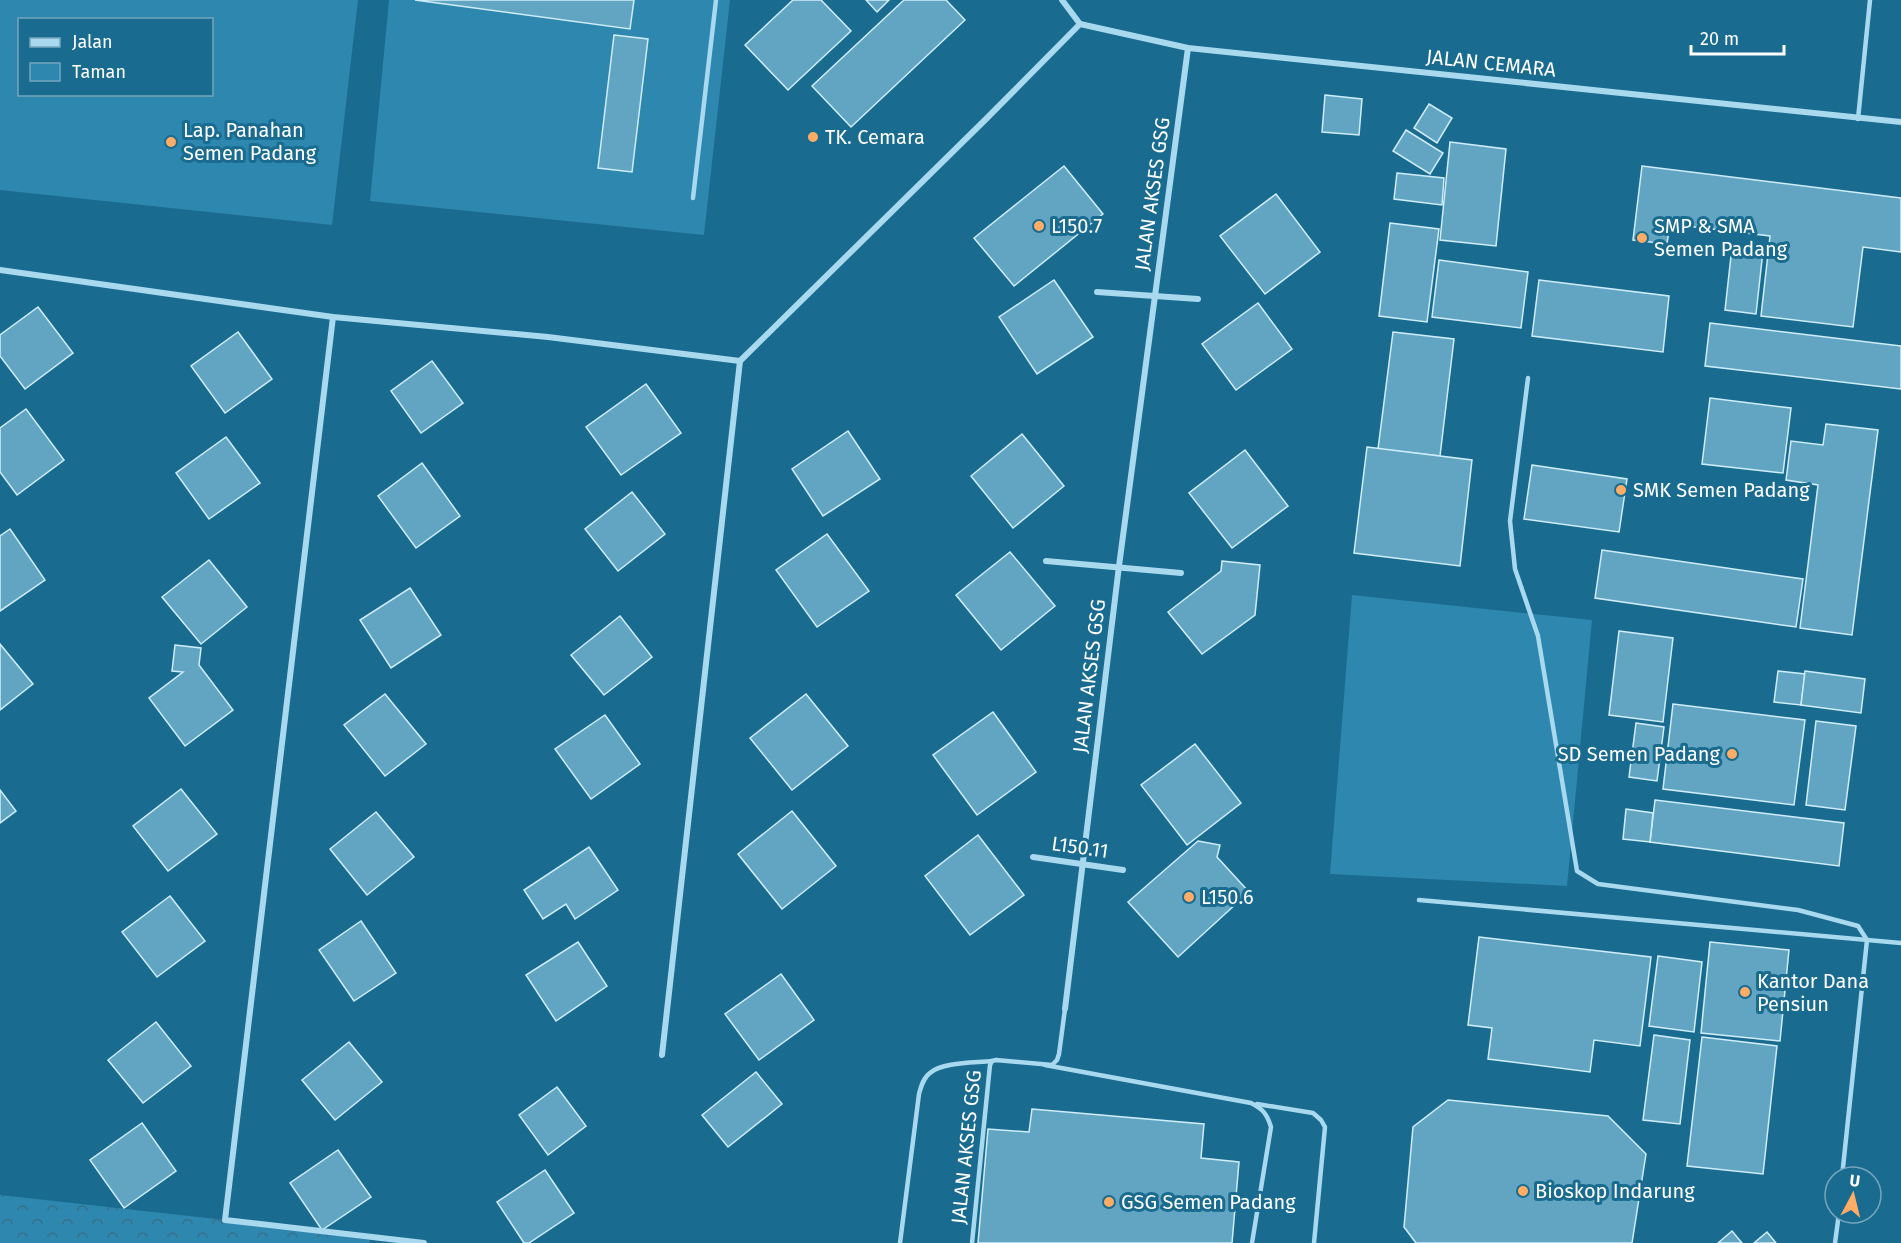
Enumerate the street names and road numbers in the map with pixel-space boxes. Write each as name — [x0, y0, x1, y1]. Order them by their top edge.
street label: JALAN CEMARA — [1425, 44, 1558, 82]
street label: JALAN AKSES GSG — [1129, 116, 1175, 272]
street label: JALAN AKSES GSG — [1068, 598, 1110, 754]
street label: L150.11 — [1050, 831, 1110, 863]
street label: JALAN AKSES GSG — [946, 1069, 986, 1225]

